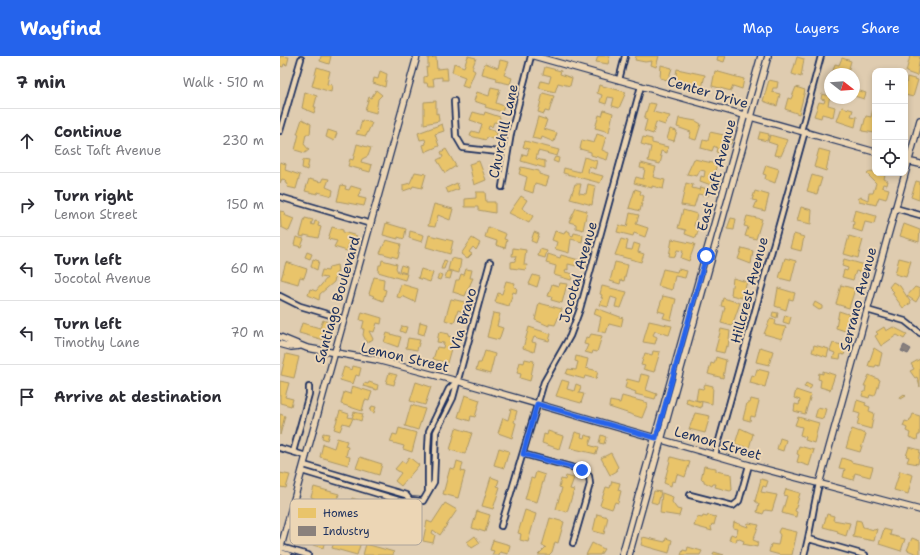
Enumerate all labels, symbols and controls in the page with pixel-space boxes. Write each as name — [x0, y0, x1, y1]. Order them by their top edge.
text: Wayfind — [20, 16, 101, 41]
text: Map — [743, 19, 773, 37]
text: Layers — [795, 19, 839, 37]
text: Share — [861, 19, 900, 37]
north arrow — [824, 68, 860, 104]
map controls — [872, 68, 908, 176]
button: + — [872, 68, 908, 104]
text: 7 min — [16, 71, 66, 93]
street label: Center Drive — [665, 72, 751, 112]
text: Walk · 510 m — [183, 74, 264, 91]
street label: Churchill Lane — [484, 82, 522, 180]
button: − — [872, 104, 908, 140]
street label: East Taft Avenue — [692, 117, 740, 233]
text: Continue — [54, 122, 122, 142]
icon: ahead — [16, 130, 38, 152]
text: 230 m — [222, 132, 264, 149]
button: locate — [872, 140, 908, 176]
text: East Taft Avenue — [54, 142, 161, 159]
text: Turn right — [54, 186, 134, 206]
icon: right — [16, 194, 38, 216]
text: 150 m — [226, 196, 264, 213]
text: Lemon Street — [54, 206, 138, 223]
street label: Jocotal Avenue — [555, 219, 601, 325]
street label: Santiago Boulevard — [310, 234, 364, 366]
street label: Hillcrest Avenue — [726, 235, 772, 345]
street label: Serrano Avenue — [835, 245, 881, 353]
route start — [697, 247, 715, 265]
text: Turn left — [54, 250, 122, 270]
icon: left — [16, 258, 38, 280]
text: 60 m — [231, 260, 264, 277]
text: Jocotal Avenue — [54, 270, 151, 287]
street label: Via Bravo — [445, 285, 481, 353]
text: Turn left — [54, 314, 122, 334]
icon: left — [16, 322, 38, 344]
text: 70 m — [230, 324, 264, 341]
text: Timothy Lane — [54, 334, 140, 351]
street label: Lemon Street — [359, 338, 451, 376]
icon: arrive — [16, 386, 38, 408]
text: Arrive at destination — [54, 387, 222, 407]
street label: Lemon Street — [672, 422, 764, 464]
route end — [573, 461, 591, 479]
legend — [290, 499, 422, 545]
text: Homes — [323, 506, 359, 521]
text: Industry — [323, 524, 370, 539]

